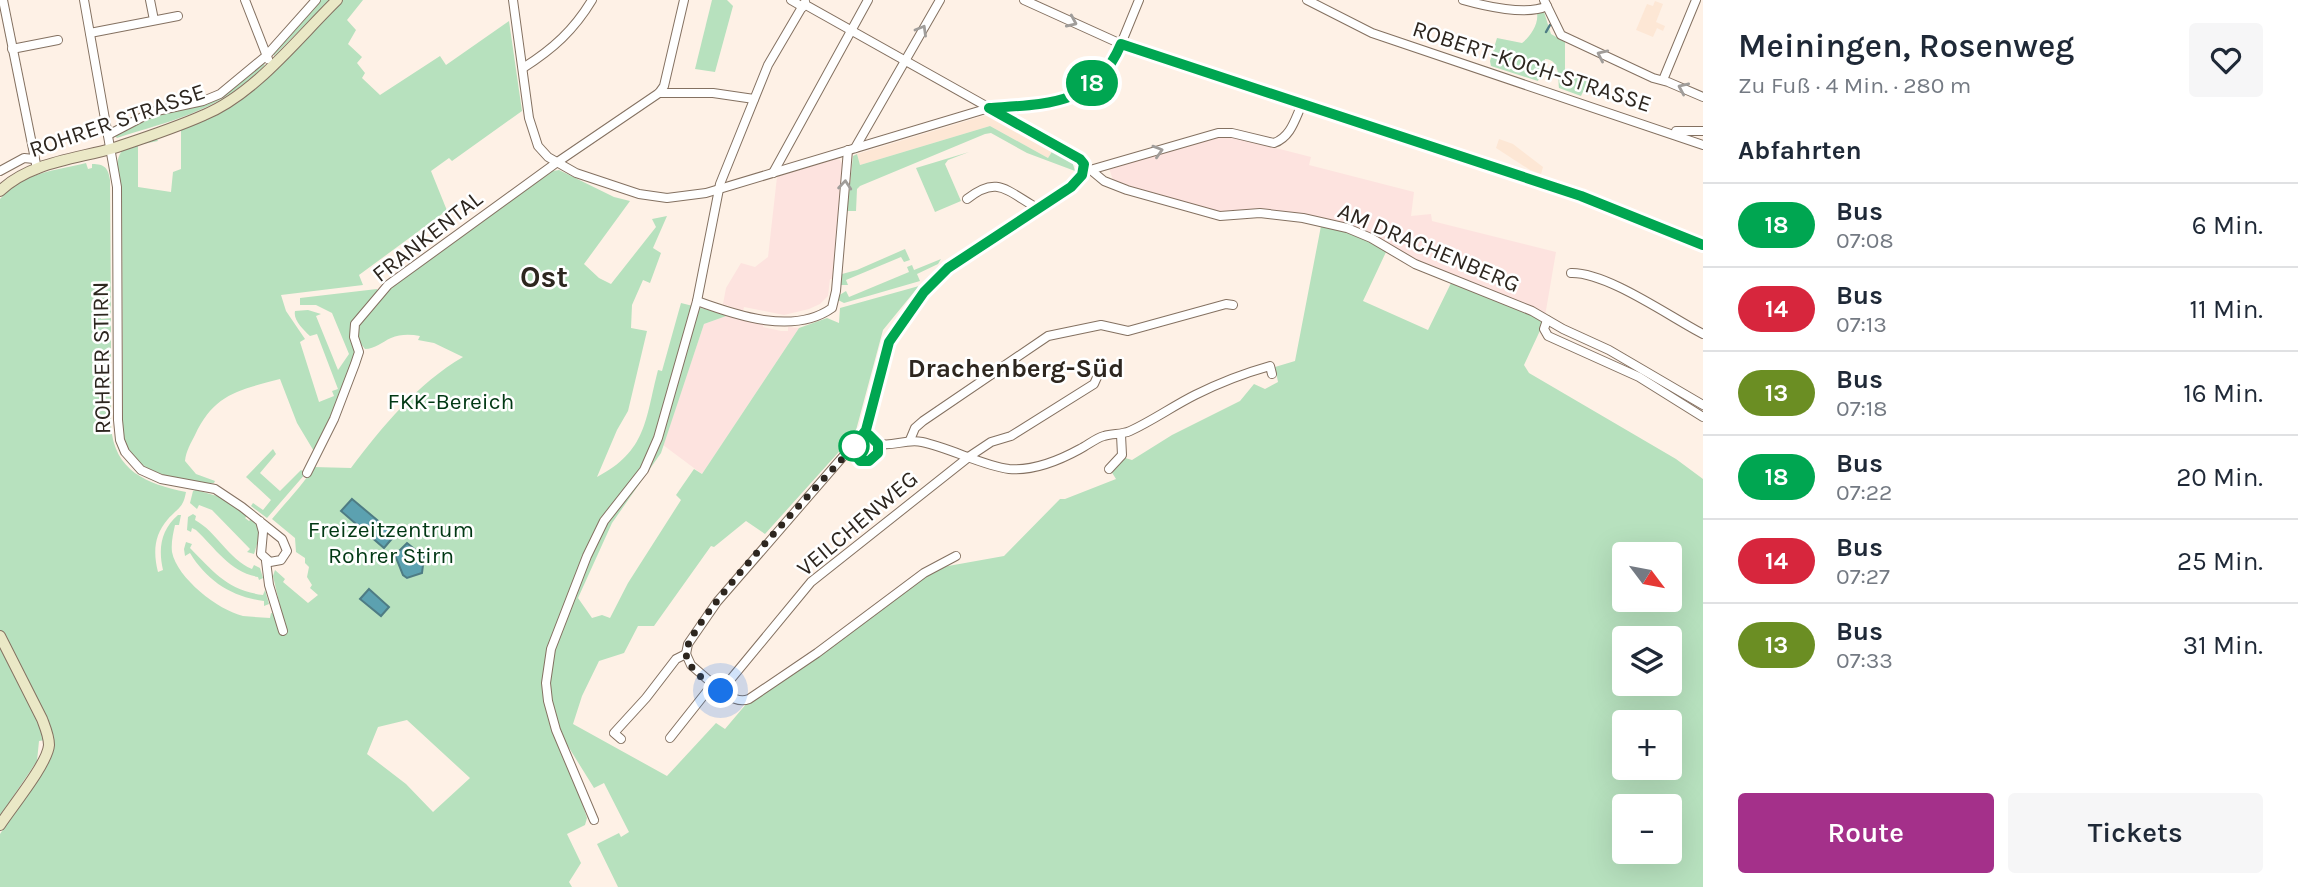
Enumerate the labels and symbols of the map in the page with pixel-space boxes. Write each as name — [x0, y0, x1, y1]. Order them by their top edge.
one-way arrow — [1065, 14, 1077, 28]
street label: ROBERT-KOCH-STRASSE — [1409, 15, 1655, 118]
one-way arrow — [914, 25, 927, 38]
one-way arrow — [1597, 49, 1609, 63]
line badge: 18 — [1060, 60, 1124, 106]
street label: ROHRER STRASSE — [26, 78, 209, 163]
one-way arrow — [1678, 83, 1690, 97]
one-way arrow — [1151, 145, 1163, 160]
one-way arrow — [837, 179, 852, 190]
street label: FRANKENTAL — [367, 185, 488, 288]
street label: AM DRACHENBERG — [1334, 197, 1524, 298]
district label: Ost — [520, 259, 568, 295]
street label: ROHRER STIRN — [87, 281, 116, 434]
district label: Drachenberg-Süd — [908, 353, 1124, 384]
park label: FKK-Bereich — [388, 388, 514, 415]
unlabelled marker — [839, 431, 869, 461]
street label: VEILCHENWEG — [791, 465, 923, 582]
park label: Freizeitzentrum Rohrer Stirn — [308, 516, 474, 569]
north arrow — [1612, 542, 1682, 612]
your location — [703, 673, 738, 708]

